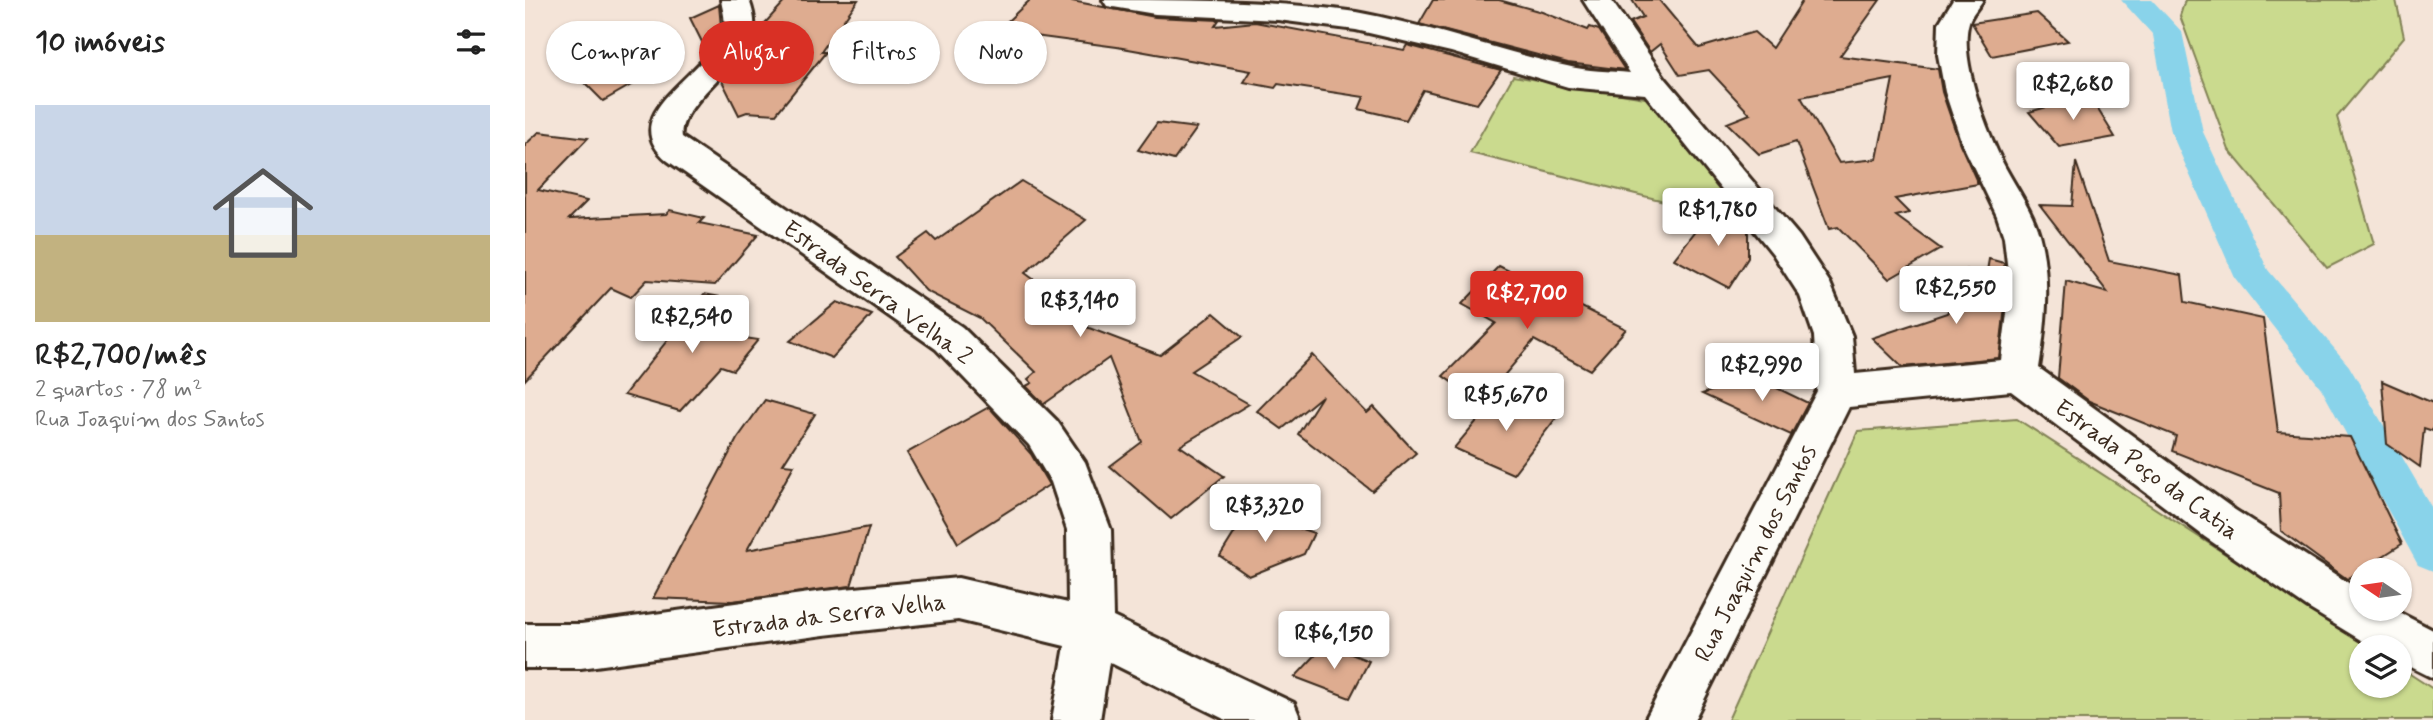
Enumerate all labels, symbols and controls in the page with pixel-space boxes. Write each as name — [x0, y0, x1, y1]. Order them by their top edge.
chip: Comprar — [546, 21, 685, 84]
chip: Alugar — [699, 21, 814, 84]
chip: Filtros — [828, 21, 940, 84]
chip: Novo — [954, 21, 1047, 84]
text: 10 imóveis — [35, 23, 165, 62]
icon: filters — [452, 23, 490, 61]
pin: R$2,680 — [2008, 62, 2138, 122]
text: R$2,680 — [2032, 70, 2114, 100]
icon: home — [200, 150, 326, 276]
pin: R$1,780 — [1653, 188, 1783, 248]
text: R$1,780 — [1678, 196, 1758, 226]
street label: Estrada Serra Velha 2 — [776, 214, 978, 373]
pin: R$2,550 — [1891, 266, 2021, 326]
pin: R$2,700 — [1462, 272, 1592, 331]
text: R$2,550 — [1915, 274, 1997, 304]
text: R$2,700 — [1486, 279, 1568, 309]
pin: R$3,140 — [1015, 280, 1145, 339]
text: R$3,140 — [1041, 287, 1119, 317]
pin: R$2,540 — [627, 296, 757, 355]
text: R$2,540 — [651, 303, 733, 333]
text: R$2,700/mês — [35, 336, 206, 375]
pin: R$2,990 — [1697, 344, 1827, 403]
text: R$2,990 — [1721, 351, 1803, 381]
pin: R$5,670 — [1441, 374, 1571, 433]
text: 2 quartos · 78 m² — [35, 375, 202, 405]
text: R$5,670 — [1464, 381, 1548, 411]
street label: Estrada Poço da Catia — [2048, 393, 2244, 547]
text: Rua Joaquim dos Santos — [35, 405, 265, 435]
street label: Rua Joaquim dos Santos — [1688, 440, 1825, 667]
pin: R$3,320 — [1200, 484, 1330, 544]
text: R$3,320 — [1226, 492, 1304, 522]
north arrow — [2349, 558, 2411, 621]
map controls — [2349, 558, 2412, 698]
street label: Estrada da Serra Velha — [711, 587, 948, 646]
pin: R$6,150 — [1269, 612, 1399, 671]
text: R$6,150 — [1294, 619, 1374, 649]
button: layers — [2349, 635, 2412, 698]

